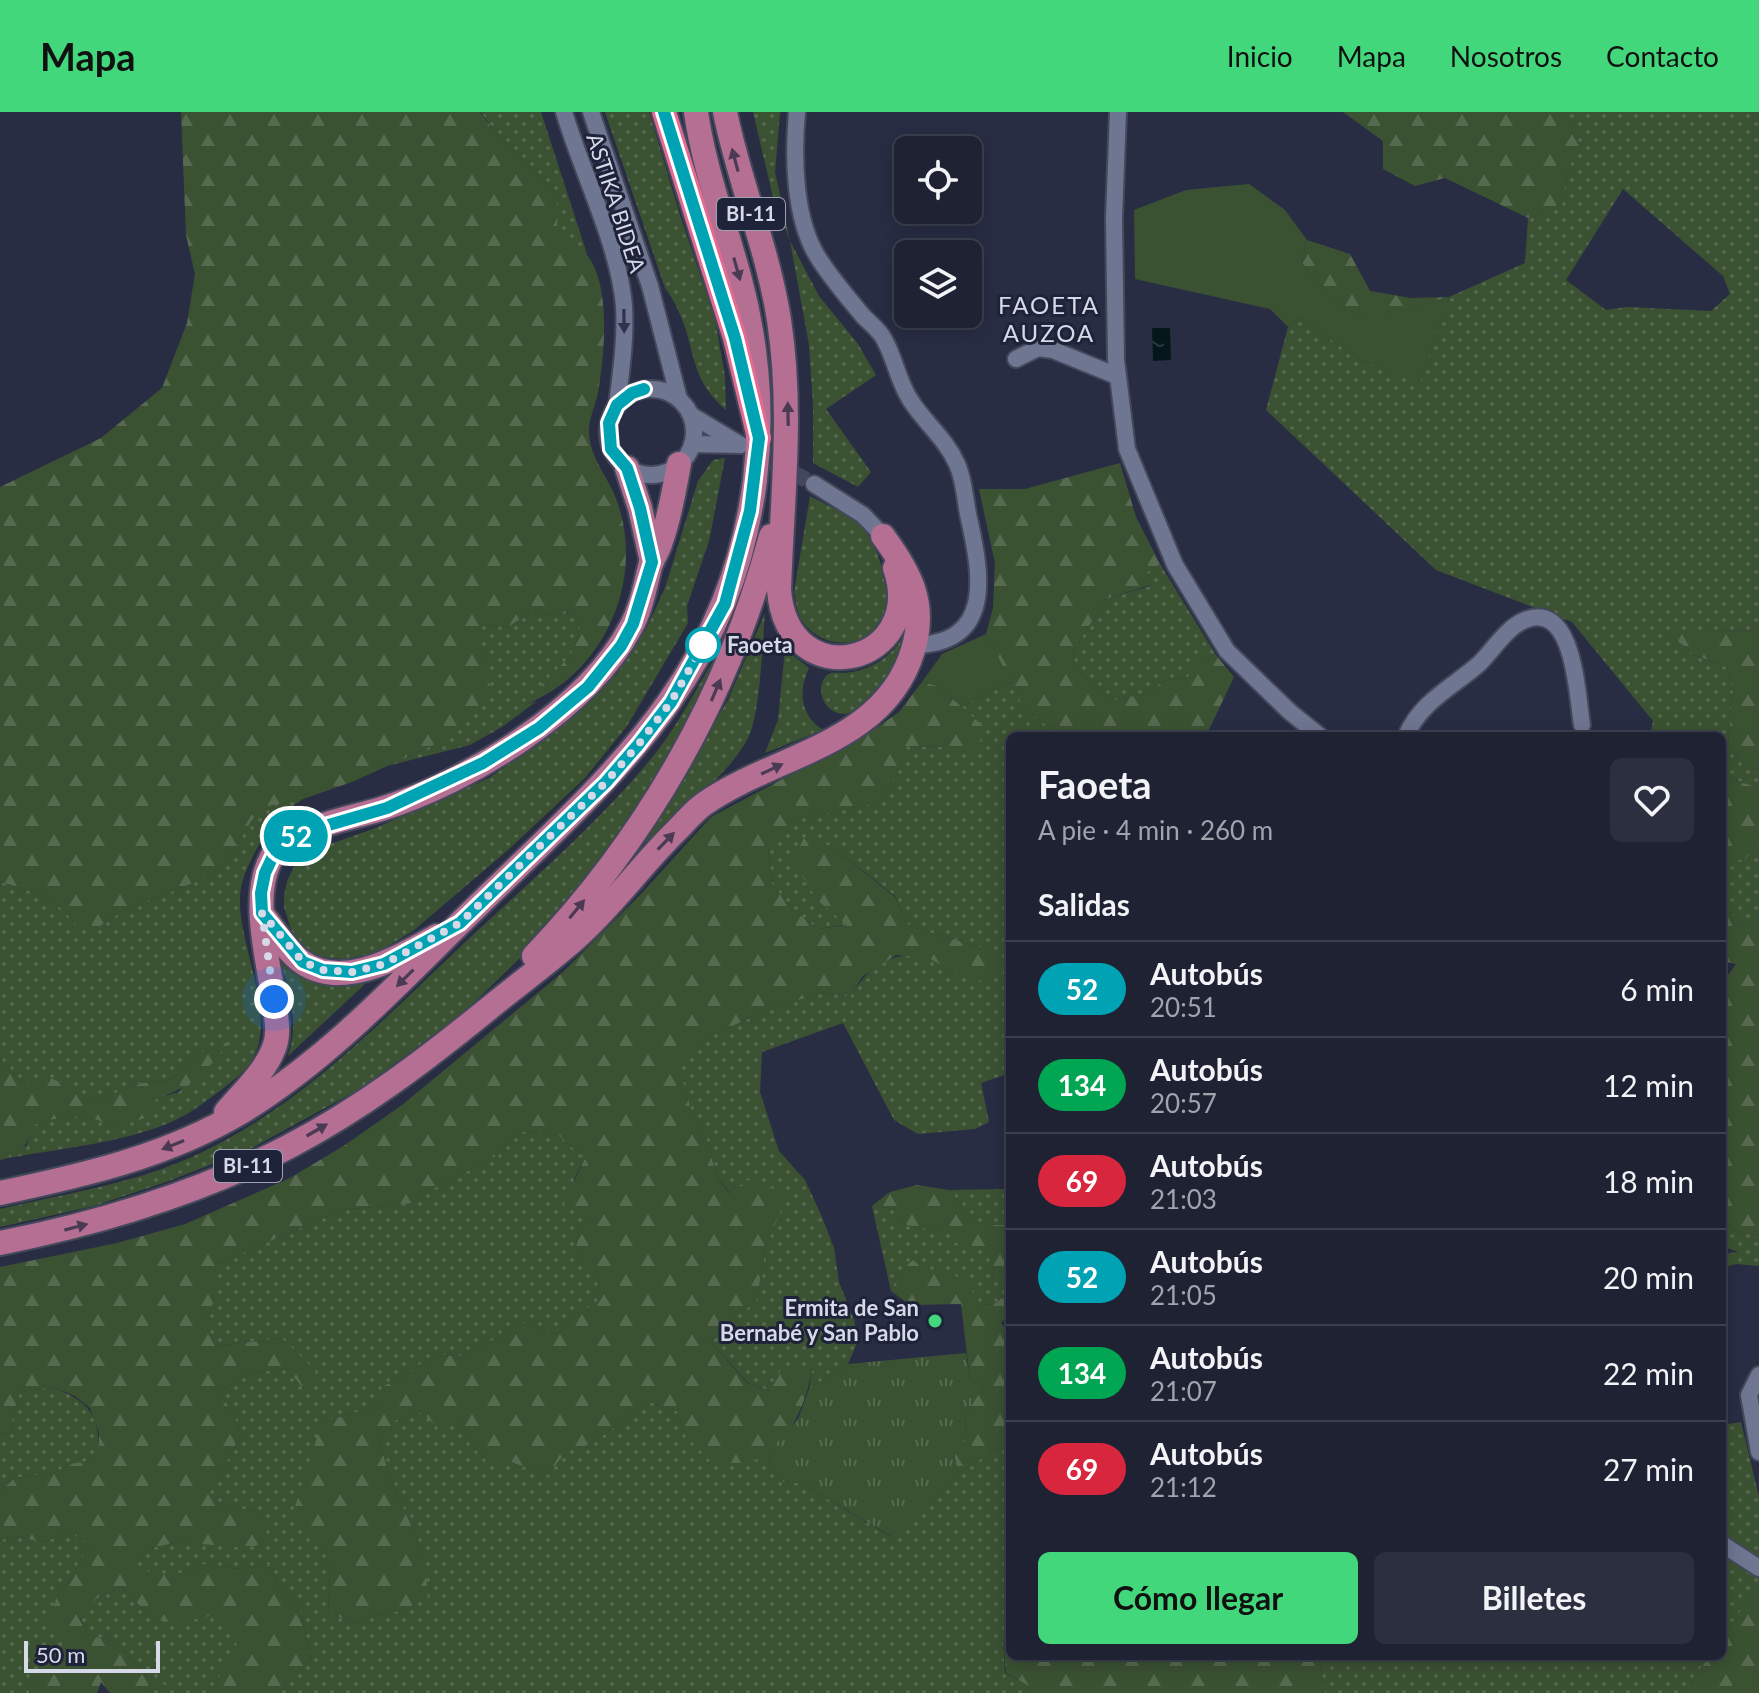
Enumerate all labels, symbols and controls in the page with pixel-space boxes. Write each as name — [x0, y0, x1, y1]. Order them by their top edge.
text: Mapa — [40, 33, 136, 79]
text: Inicio — [1227, 39, 1293, 73]
text: Mapa — [1337, 39, 1406, 73]
text: Nosotros — [1450, 39, 1562, 73]
text: Contacto — [1606, 39, 1719, 73]
street label: ASTIKA BIDEA — [581, 130, 652, 276]
map controls — [894, 136, 982, 328]
button: locate — [894, 136, 982, 224]
one-way arrow — [729, 148, 741, 173]
road number: BI-11 — [717, 198, 785, 230]
button: layers — [894, 240, 982, 328]
one-way arrow — [731, 256, 743, 281]
district label: FAOETA AUZOA — [998, 290, 1100, 347]
one-way arrow — [618, 309, 630, 334]
one-way arrow — [781, 401, 794, 426]
marker: Faoeta — [686, 628, 720, 662]
place label: Faoeta — [727, 631, 793, 658]
one-way arrow — [710, 678, 723, 702]
button: heart — [1610, 758, 1694, 842]
text: Faoeta — [1038, 761, 1152, 807]
one-way arrow — [761, 762, 784, 776]
line badge: 52 — [260, 810, 332, 862]
text: A pie · 4 min · 260 m — [1038, 814, 1273, 846]
text: 52 — [280, 819, 312, 853]
one-way arrow — [657, 832, 675, 851]
text: Salidas — [1038, 886, 1130, 922]
one-way arrow — [569, 899, 585, 919]
text: Autobús — [1150, 955, 1263, 991]
one-way arrow — [396, 968, 415, 987]
text: 6 min — [1620, 971, 1694, 1007]
text: 52 — [1066, 972, 1098, 1006]
your location — [254, 979, 294, 1019]
text: 20:51 — [1150, 991, 1217, 1023]
text: Autobús — [1150, 1051, 1263, 1087]
text: 12 min — [1603, 1067, 1694, 1103]
text: 134 — [1058, 1068, 1106, 1102]
text: 20:57 — [1150, 1087, 1217, 1119]
one-way arrow — [306, 1123, 328, 1137]
one-way arrow — [161, 1139, 185, 1152]
text: Autobús — [1150, 1147, 1263, 1183]
road number: BI-11 — [214, 1150, 282, 1182]
text: 18 min — [1603, 1163, 1694, 1199]
text: 69 — [1066, 1164, 1098, 1198]
text: 21:03 — [1150, 1183, 1217, 1215]
one-way arrow — [64, 1220, 89, 1232]
text: Autobús — [1150, 1243, 1263, 1279]
text: 20 min — [1603, 1259, 1694, 1295]
text: 52 — [1066, 1260, 1098, 1294]
text: 21:05 — [1150, 1279, 1217, 1311]
place label: Ermita de San Bernabé y San Pablo — [720, 1294, 919, 1346]
marker: Ermita de San Bernabé y San Pablo — [926, 1312, 944, 1330]
text: Autobús — [1150, 1339, 1263, 1375]
text: 22 min — [1603, 1355, 1694, 1391]
text: 134 — [1058, 1356, 1106, 1390]
text: 21:07 — [1150, 1375, 1217, 1407]
text: Autobús — [1150, 1435, 1263, 1471]
text: 27 min — [1603, 1451, 1694, 1487]
text: 69 — [1066, 1452, 1098, 1486]
text: 21:12 — [1150, 1471, 1217, 1503]
button: Cómo llegar — [1038, 1552, 1358, 1644]
button: Billetes — [1374, 1552, 1694, 1644]
scale bar — [24, 1637, 160, 1673]
text: 50 m — [36, 1641, 85, 1668]

